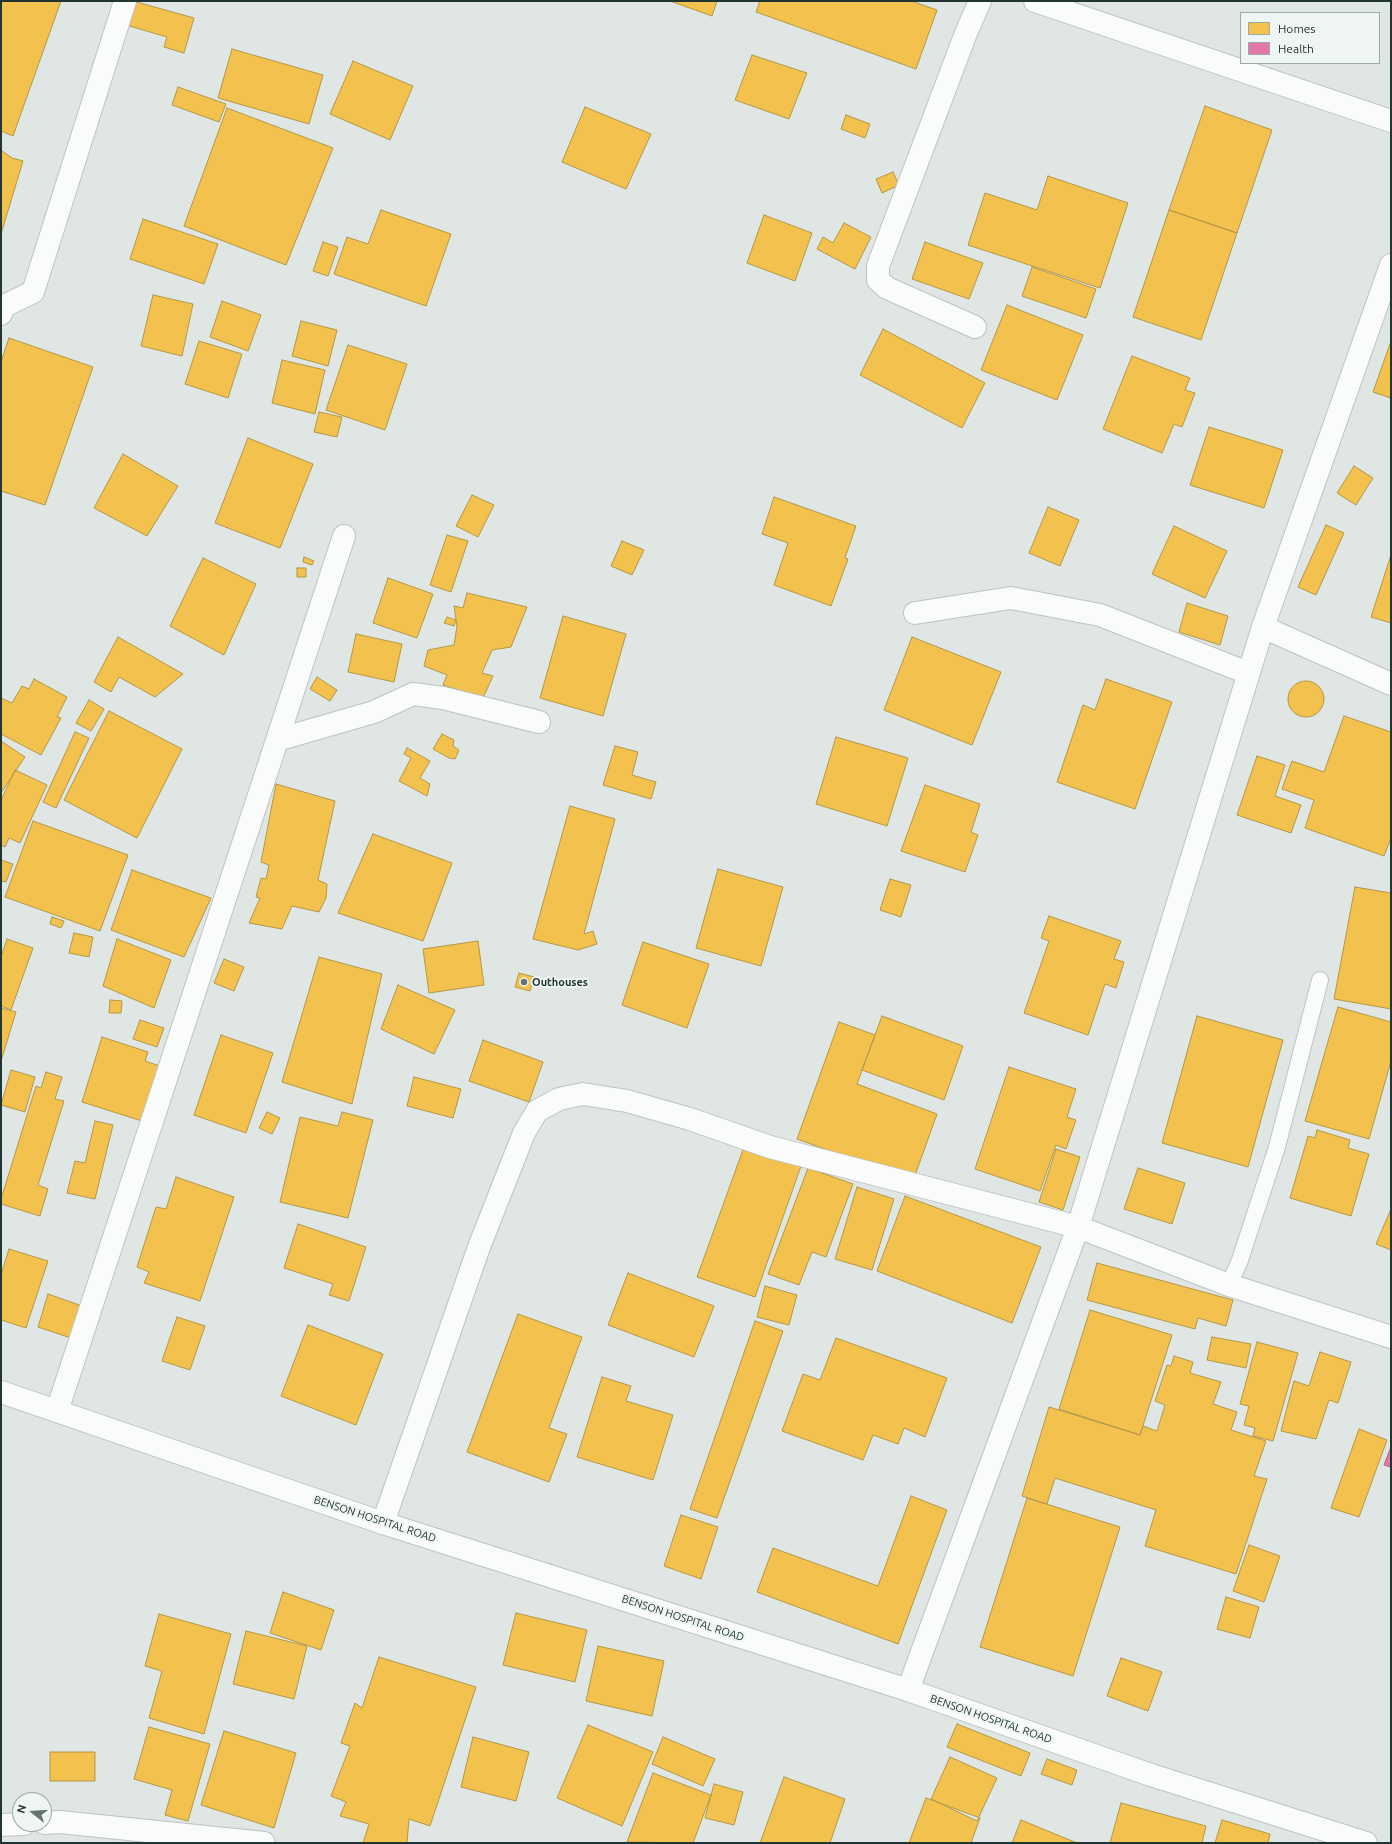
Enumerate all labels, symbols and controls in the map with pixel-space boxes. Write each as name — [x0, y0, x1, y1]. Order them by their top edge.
legend — [1240, 12, 1380, 64]
text: Homes — [1278, 22, 1316, 35]
text: Health — [1278, 42, 1314, 55]
place label: Outhouses — [532, 975, 588, 989]
marker: Outhouses — [519, 977, 529, 987]
street label: BENSON HOSPITAL ROAD — [312, 1493, 438, 1545]
street label: BENSON HOSPITAL ROAD — [620, 1592, 746, 1644]
street label: BENSON HOSPITAL ROAD — [928, 1692, 1054, 1746]
north arrow — [12, 1792, 52, 1832]
text: N — [15, 1803, 28, 1814]

